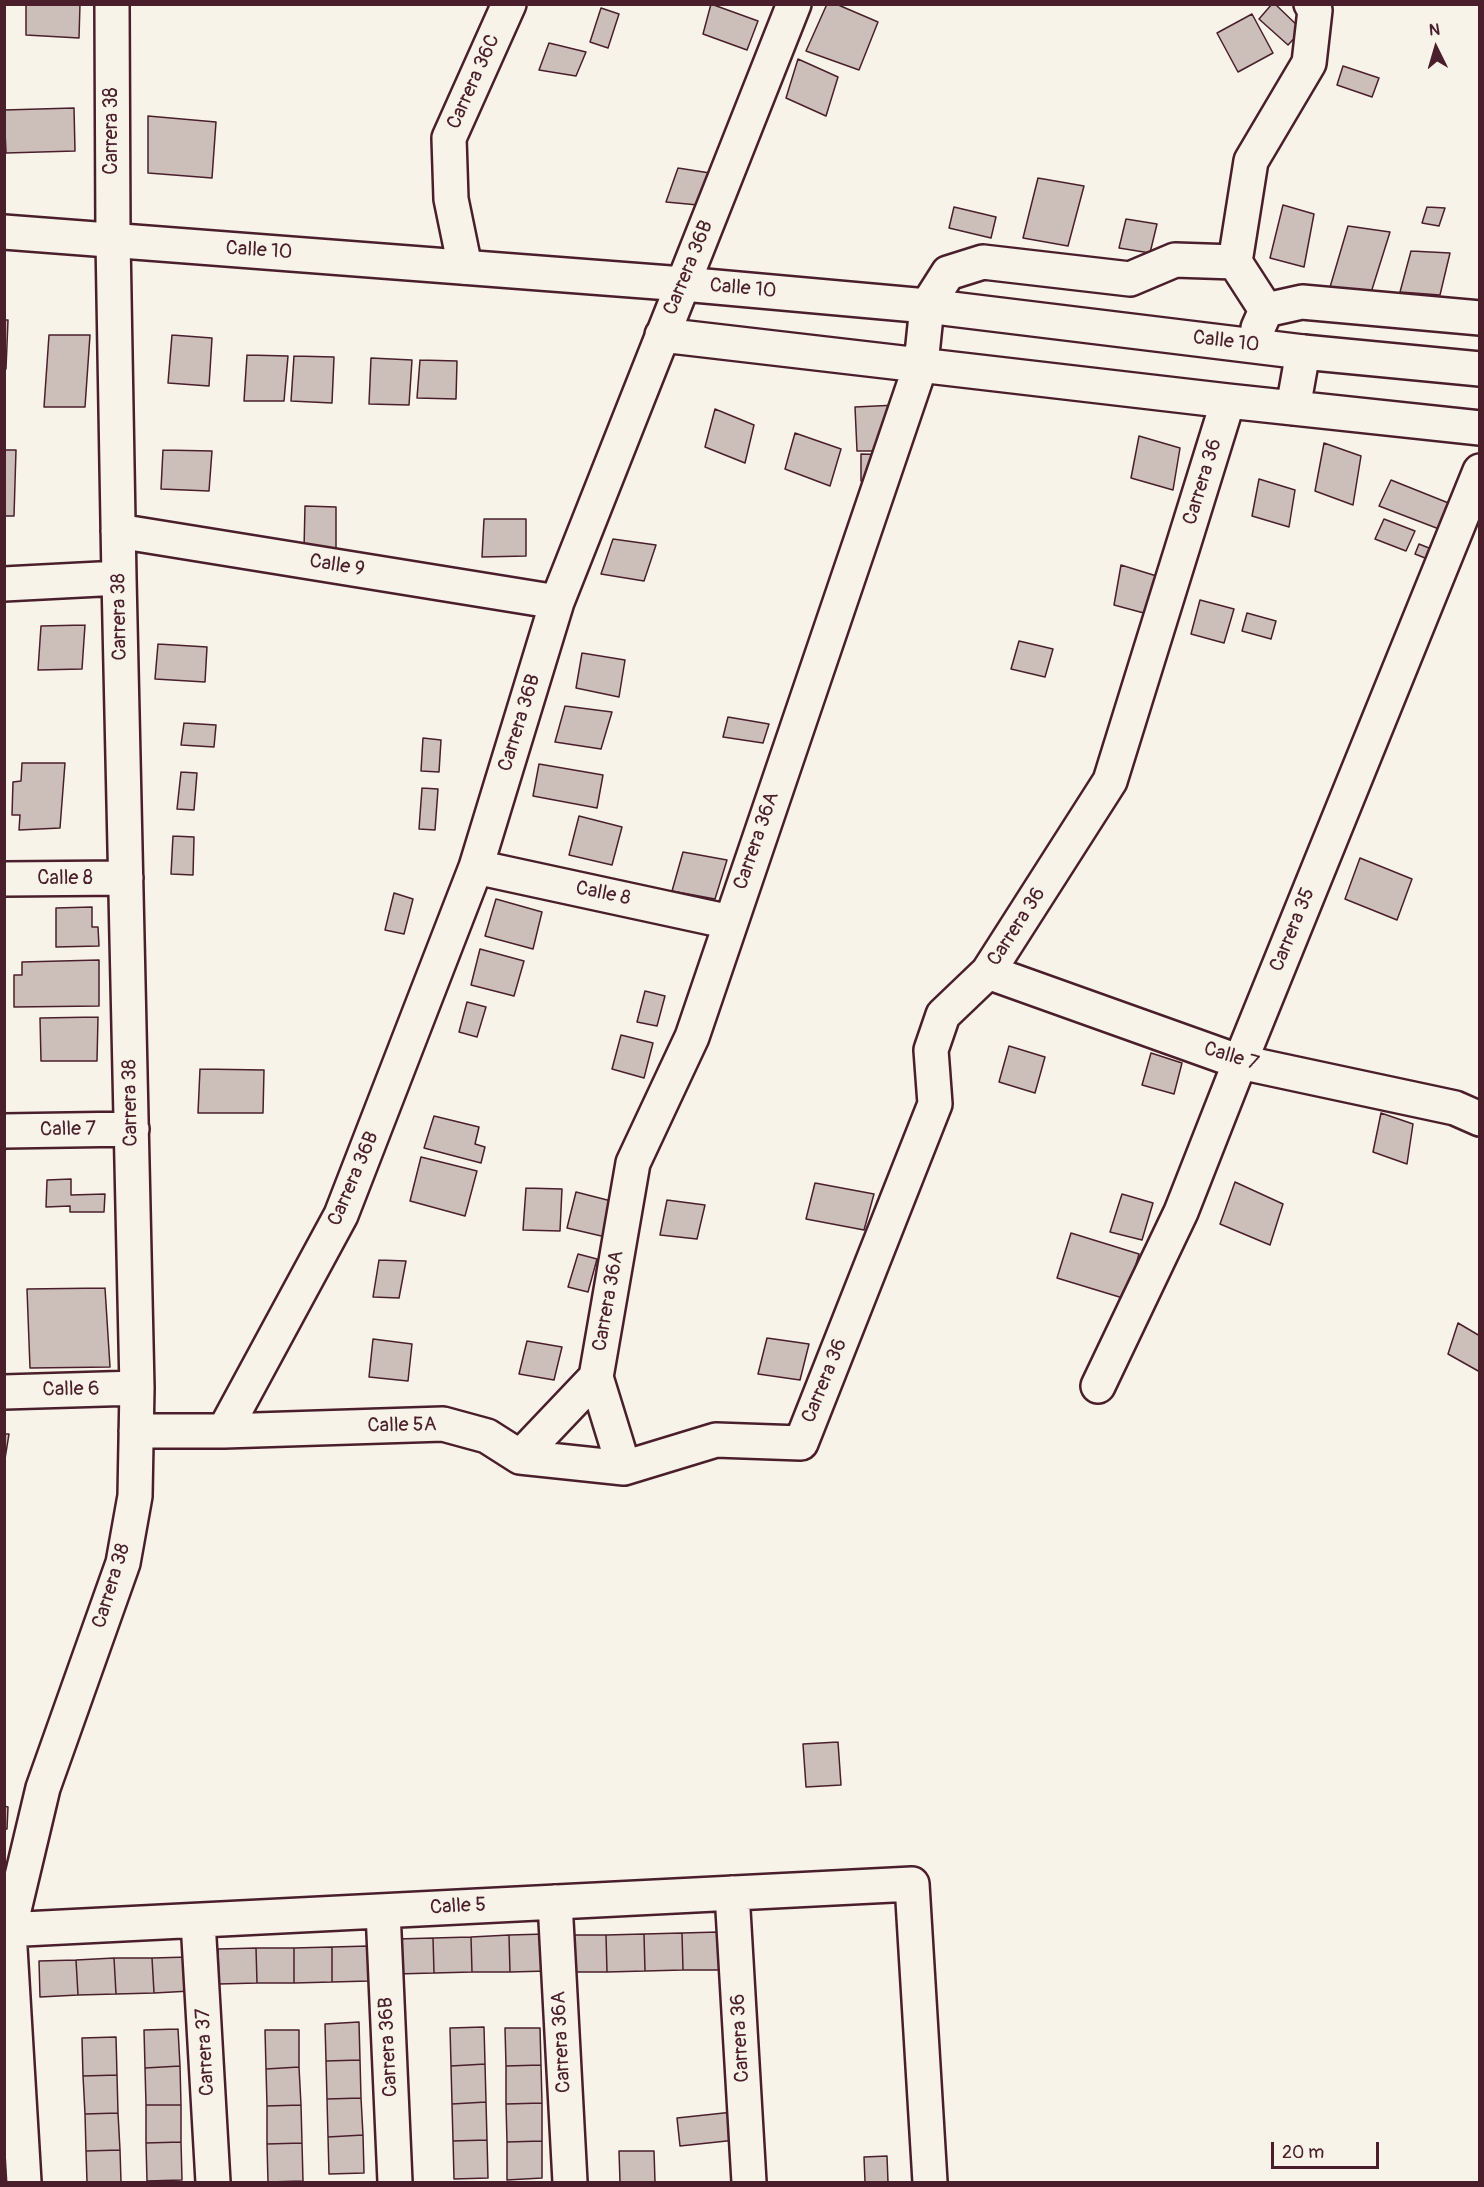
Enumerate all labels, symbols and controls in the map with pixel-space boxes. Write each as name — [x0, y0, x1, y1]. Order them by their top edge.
north arrow — [1406, 18, 1466, 78]
text: N — [1428, 20, 1441, 41]
street label: Carrera 36C — [442, 31, 506, 133]
street label: Carrera 38 — [100, 87, 124, 175]
street label: Carrera 36B — [659, 217, 719, 319]
street label: Calle 10 — [225, 237, 293, 265]
street label: Calle 10 — [709, 274, 777, 304]
street label: Calle 10 — [1191, 326, 1261, 358]
street label: Carrera 36 — [1179, 436, 1227, 528]
street label: Calle 9 — [308, 550, 366, 582]
street label: Carrera 38 — [107, 573, 133, 661]
street label: Carrera 36B — [494, 672, 546, 774]
street label: Carrera 36A — [729, 789, 785, 893]
street label: Calle 8 — [37, 867, 93, 891]
street label: Calle 8 — [573, 876, 633, 912]
street label: Carrera 36 — [983, 883, 1051, 971]
street label: Carrera 35 — [1265, 885, 1321, 975]
street label: Calle 7 — [1201, 1037, 1261, 1077]
street label: Carrera 38 — [118, 1059, 144, 1147]
street label: Calle 7 — [40, 1118, 96, 1142]
street label: Carrera 36B — [323, 1128, 385, 1230]
street label: Carrera 36A — [588, 1249, 630, 1353]
street label: Carrera 36 — [797, 1335, 853, 1427]
street label: Calle 6 — [42, 1378, 100, 1402]
street label: Calle 5A — [367, 1413, 437, 1439]
street label: Carrera 38 — [88, 1541, 136, 1631]
street label: Calle 5 — [429, 1894, 487, 1920]
street label: Carrera 36A — [547, 1990, 577, 2094]
street label: Carrera 36 — [727, 1993, 755, 2083]
street label: Carrera 36B — [374, 1996, 404, 2098]
street label: Carrera 37 — [192, 2007, 220, 2097]
scale bar — [1274, 2130, 1382, 2168]
text: 20 m — [1282, 2141, 1324, 2164]

